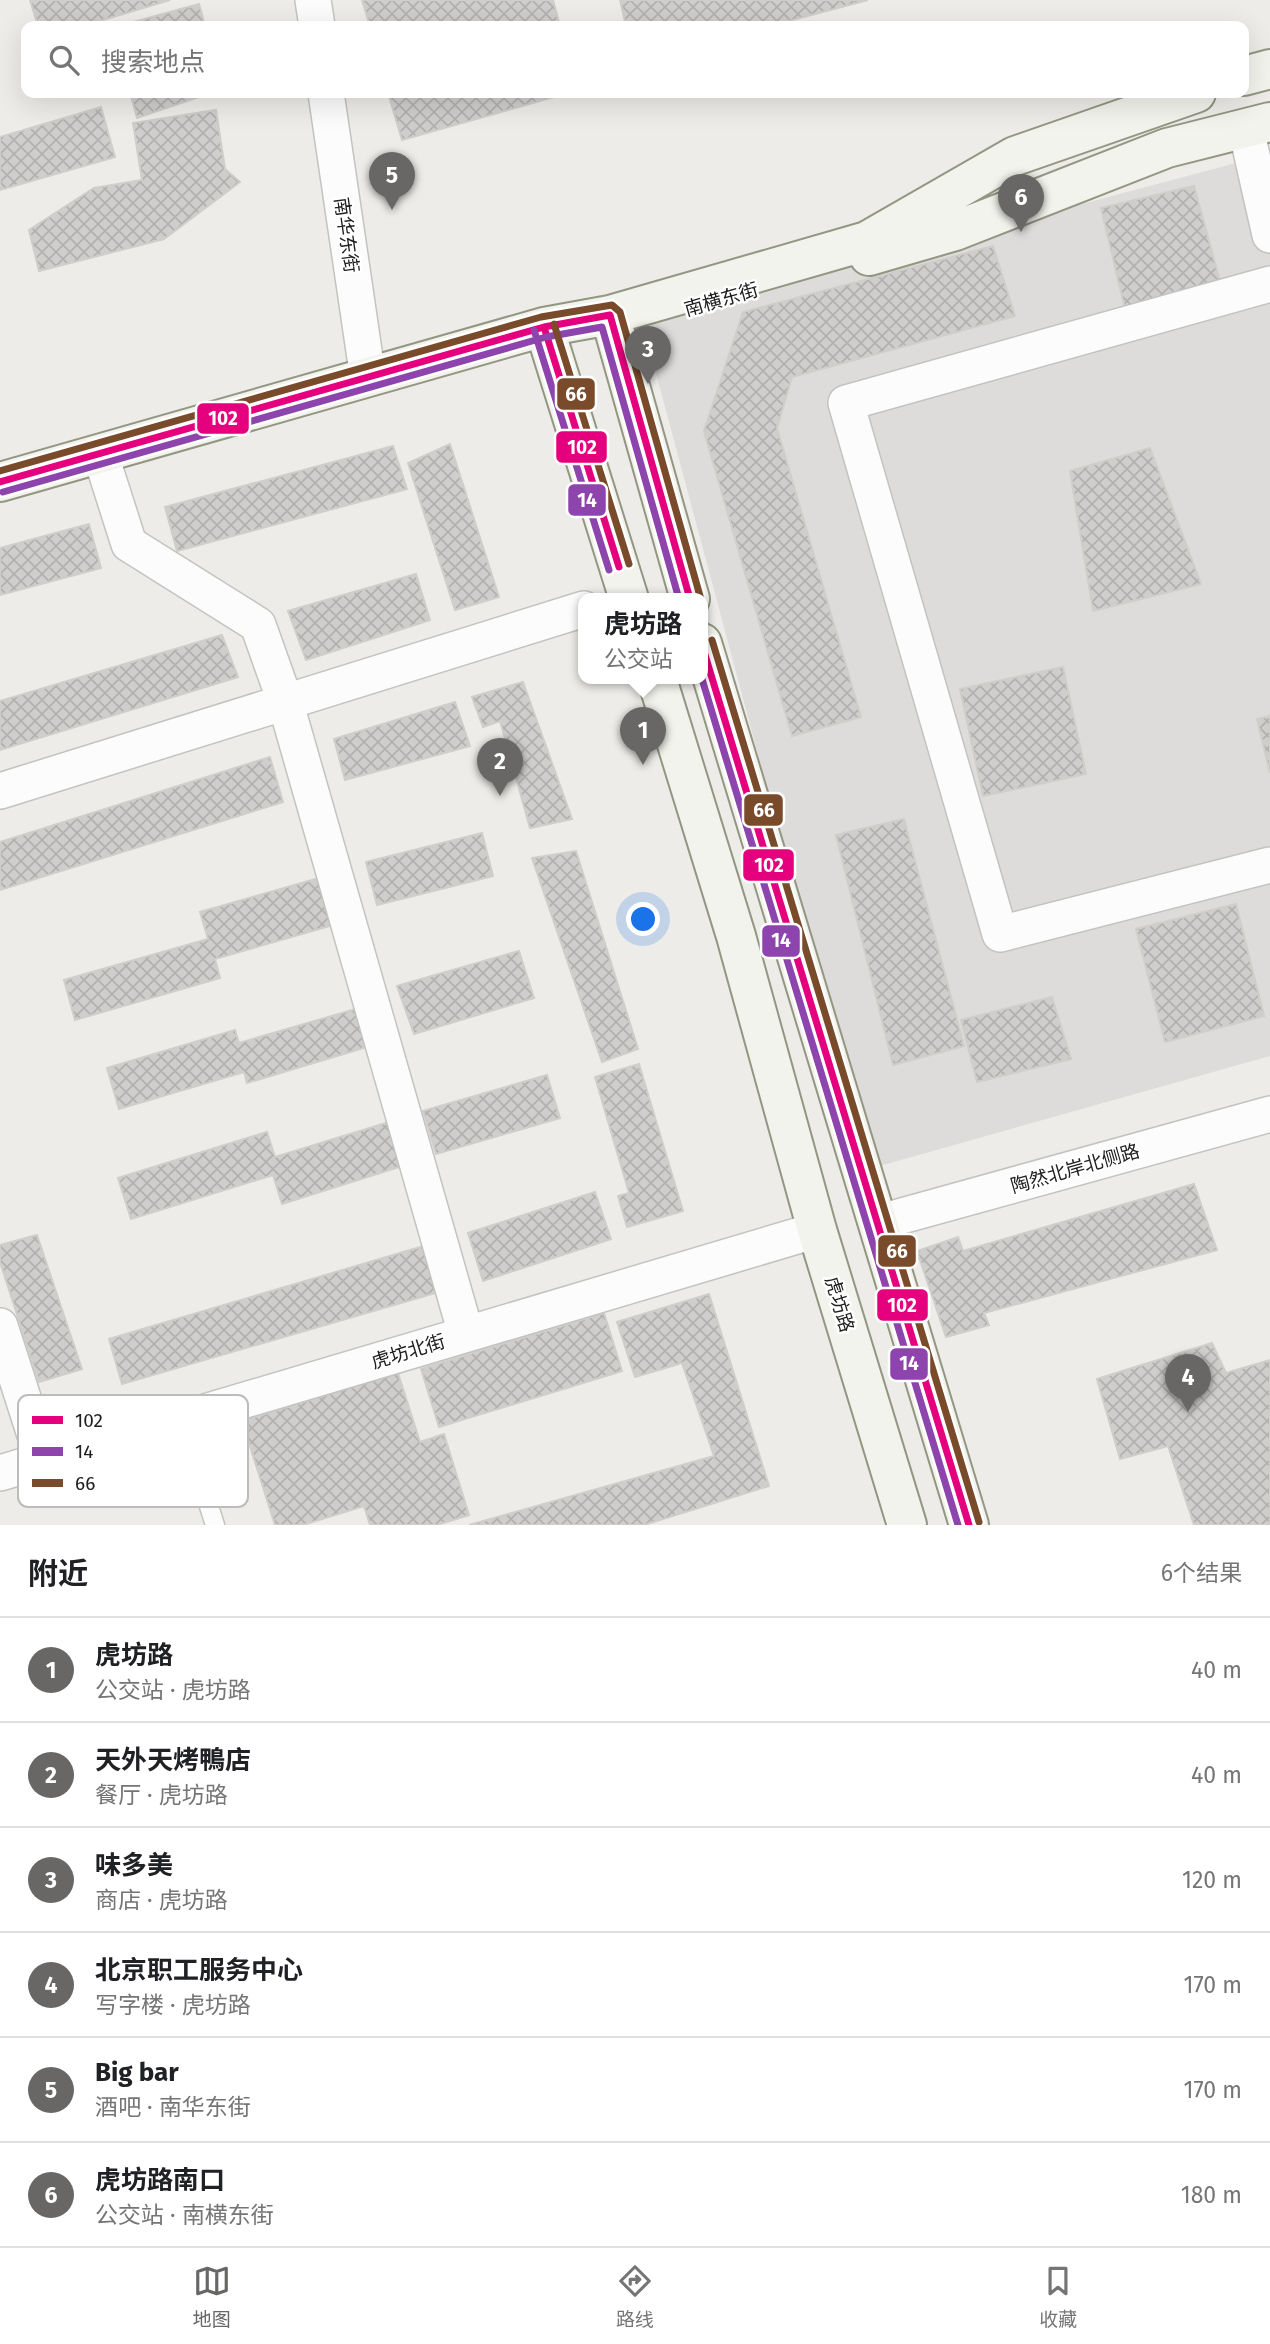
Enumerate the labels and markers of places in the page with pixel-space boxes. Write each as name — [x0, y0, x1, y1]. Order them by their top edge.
pin: 5 — [369, 152, 415, 210]
pin: 6 — [998, 174, 1044, 232]
pin: 3 — [625, 326, 671, 384]
pin: 1 — [620, 707, 666, 765]
pin: 2 — [477, 738, 523, 796]
pin: 4 — [1165, 1354, 1211, 1412]

